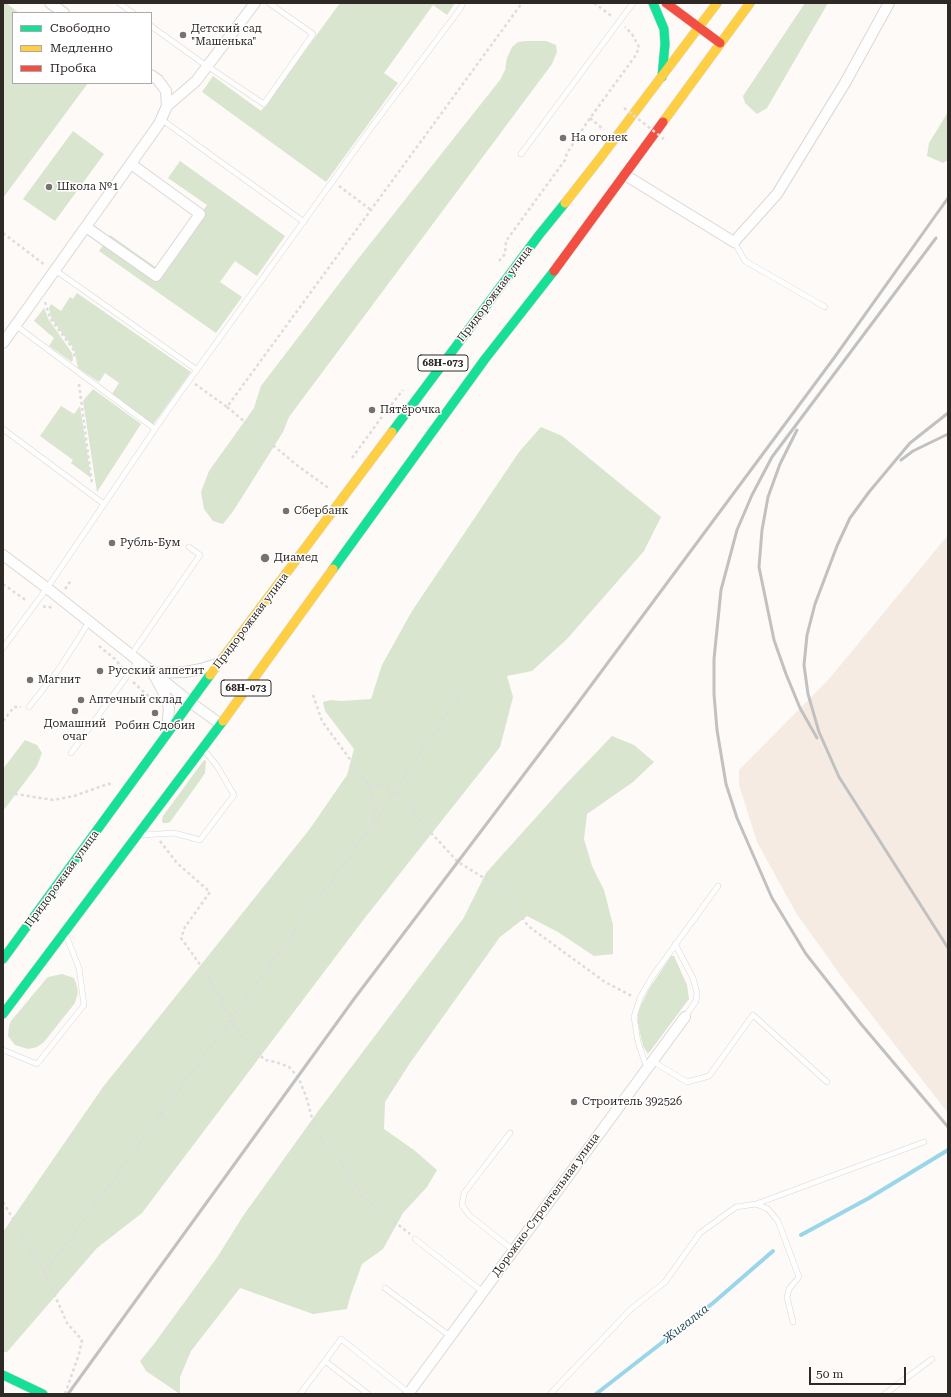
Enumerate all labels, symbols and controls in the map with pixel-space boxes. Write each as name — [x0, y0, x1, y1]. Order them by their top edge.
legend — [12, 12, 152, 84]
text: Свободно — [50, 21, 110, 35]
place label: Детский сад "Машенька" — [191, 22, 262, 48]
marker: Детский сад "Машенька" — [178, 30, 188, 40]
text: Медленно — [50, 41, 113, 55]
text: Пробка — [50, 61, 96, 75]
place label: На огонек — [571, 131, 628, 145]
marker: На огонек — [558, 133, 568, 143]
place label: Школа №1 — [57, 180, 119, 194]
marker: Школа №1 — [44, 182, 54, 192]
street label: Придорожная улица — [455, 243, 535, 345]
road number: 68Н-073 — [418, 355, 468, 371]
place label: Пятёрочка — [380, 403, 441, 417]
marker: Пятёрочка — [367, 405, 377, 415]
place label: Сбербанк — [294, 504, 349, 518]
marker: Сбербанк — [281, 506, 291, 516]
place label: Рубль-Бум — [120, 536, 180, 550]
marker: Рубль-Бум — [107, 538, 117, 548]
place label: Диамед — [274, 551, 318, 565]
marker: Диамед — [259, 552, 271, 564]
street label: Придорожная улица — [211, 570, 291, 672]
place label: Русский аппетит — [108, 664, 204, 678]
marker: Русский аппетит — [95, 666, 105, 676]
place label: Магнит — [38, 673, 81, 687]
marker: Магнит — [25, 675, 35, 685]
road number: 68Н-073 — [221, 680, 271, 696]
place label: Аптечный склад — [89, 693, 182, 707]
marker: Аптечный склад — [76, 695, 86, 705]
marker: Домашний очаг — [70, 706, 80, 716]
marker: Робин Сдобин — [150, 708, 160, 718]
place label: Домашний очаг — [44, 717, 106, 743]
place label: Робин Сдобин — [115, 719, 195, 733]
street label: Придорожная улица — [22, 828, 102, 930]
place label: Строитель 392526 — [582, 1095, 682, 1109]
marker: Строитель 392526 — [569, 1097, 579, 1107]
street label: Дорожно-Строительная улица — [490, 1131, 602, 1279]
water label: Жигалка — [660, 1302, 712, 1346]
scale bar — [811, 1359, 908, 1385]
text: 50 m — [816, 1367, 843, 1381]

